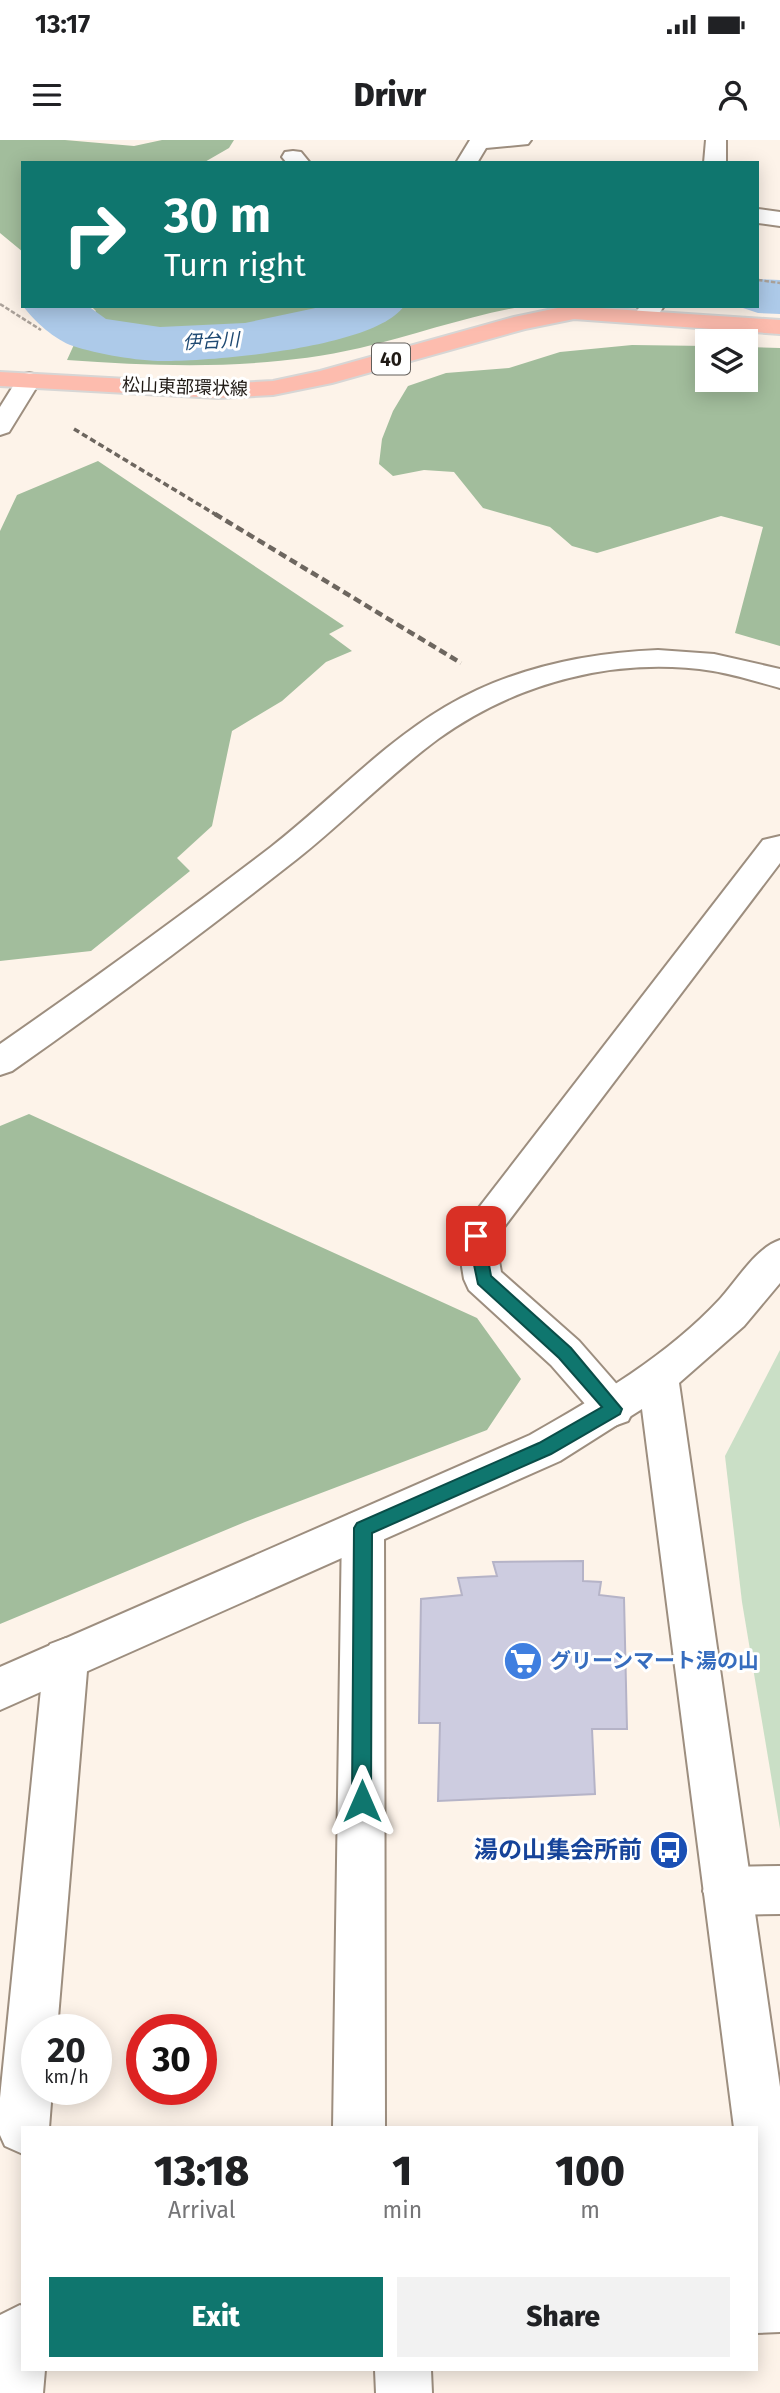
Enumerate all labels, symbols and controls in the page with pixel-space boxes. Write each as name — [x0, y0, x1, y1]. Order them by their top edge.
text: 13:17 — [35, 9, 90, 40]
icon: menu — [28, 76, 66, 114]
text: Drivr — [354, 76, 426, 114]
icon: person — [714, 76, 752, 114]
text: 30 m — [164, 186, 271, 245]
icon: right — [49, 189, 140, 280]
text: Turn right — [164, 246, 306, 284]
water label: 伊台川 — [182, 328, 242, 354]
map controls — [695, 329, 758, 392]
button: layers — [695, 329, 758, 392]
road number: 40 — [372, 344, 410, 374]
street label: 松山東部環状線 — [122, 374, 248, 400]
pin — [446, 1206, 506, 1266]
icon: arrive — [457, 1217, 495, 1255]
supermarket icon: グリーンマート湯の山 — [502, 1640, 544, 1682]
place label: グリーンマート湯の山 — [550, 1648, 759, 1674]
position arrow — [325, 1764, 399, 1838]
bus stop icon: 湯の山集会所前 — [648, 1829, 690, 1871]
place label: 湯の山集会所前 — [474, 1836, 642, 1864]
speed limit sign: 30 — [126, 2014, 217, 2105]
text: 20 — [47, 2029, 86, 2071]
text: km/h — [44, 2066, 89, 2088]
text: 13:18 — [154, 2146, 249, 2196]
text: 1 — [392, 2146, 412, 2196]
text: 100 — [555, 2146, 625, 2196]
text: Arrival — [168, 2196, 235, 2224]
text: min — [382, 2196, 422, 2224]
text: m — [580, 2196, 600, 2224]
button: Exit — [49, 2277, 383, 2357]
button: Share — [397, 2277, 730, 2357]

